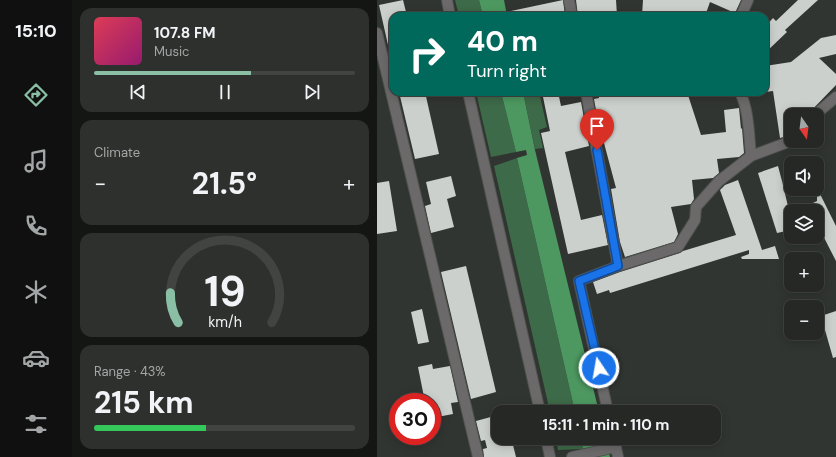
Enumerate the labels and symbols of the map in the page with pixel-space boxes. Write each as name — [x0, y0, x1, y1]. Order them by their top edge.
north arrow — [784, 108, 824, 148]
pin — [580, 109, 614, 150]
position arrow — [578, 347, 620, 389]
speed limit sign: 30 — [389, 393, 441, 445]

